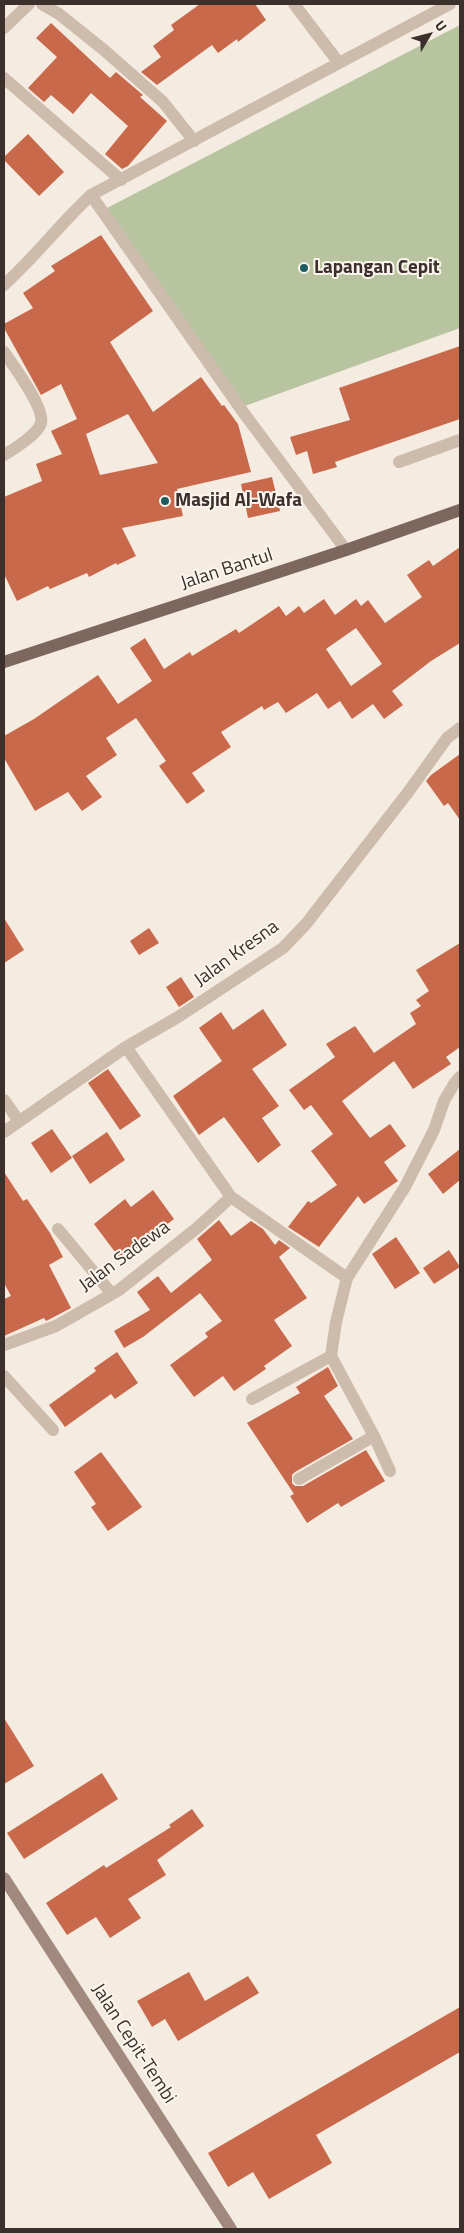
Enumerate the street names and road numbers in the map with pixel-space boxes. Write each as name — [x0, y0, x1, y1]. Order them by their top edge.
street label: Jalan Bantul — [178, 544, 276, 596]
street label: Jalan Kresna — [190, 916, 284, 992]
street label: Jalan Sadewa — [75, 1216, 175, 1298]
street label: Jalan Cepit-Tembi — [86, 1980, 180, 2108]

